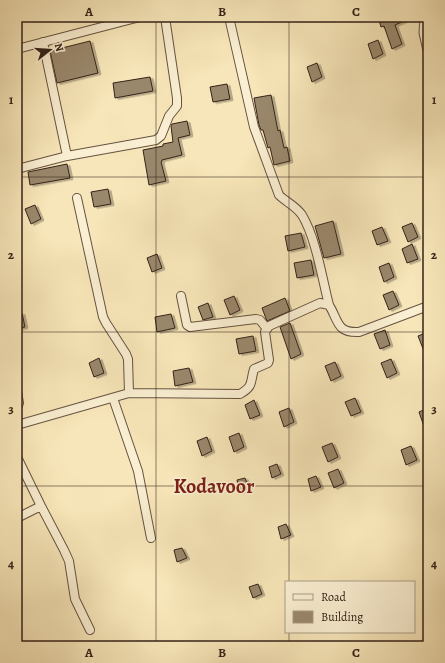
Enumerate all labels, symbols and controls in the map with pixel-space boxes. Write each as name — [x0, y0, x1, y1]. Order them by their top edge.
text: A — [84, 3, 94, 20]
text: B — [218, 3, 226, 20]
text: C — [352, 3, 360, 20]
north arrow — [30, 30, 70, 70]
text: N — [51, 41, 67, 53]
text: 1 — [9, 91, 14, 108]
text: 1 — [432, 91, 437, 108]
text: 2 — [8, 246, 15, 263]
text: 2 — [431, 246, 438, 263]
text: 3 — [8, 400, 14, 417]
text: 3 — [431, 400, 437, 417]
district label: Kodavoor — [174, 473, 254, 500]
text: 4 — [8, 555, 14, 572]
text: 4 — [431, 555, 437, 572]
legend — [285, 581, 415, 633]
text: Road — [321, 589, 347, 605]
text: Building — [321, 609, 363, 625]
text: A — [84, 644, 94, 661]
text: B — [218, 644, 226, 661]
text: C — [352, 644, 360, 661]

